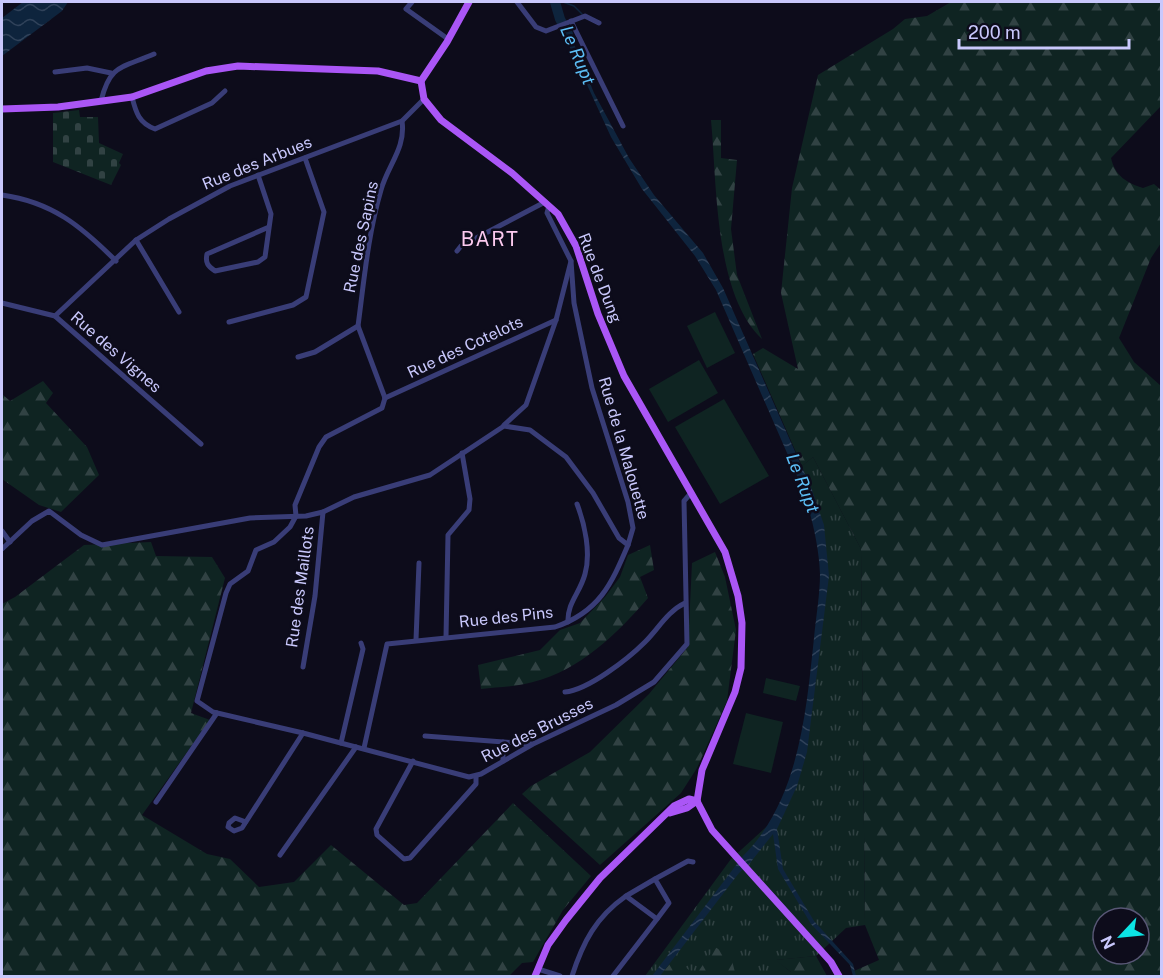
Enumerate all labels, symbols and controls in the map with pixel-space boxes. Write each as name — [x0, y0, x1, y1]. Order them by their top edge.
scale bar — [959, 12, 1128, 50]
water label: Le Rupt — [556, 22, 600, 88]
text: 200 m — [968, 22, 1021, 43]
street label: Rue des Arbues — [199, 132, 315, 194]
street label: Rue des Sapins — [340, 180, 382, 294]
district label: BART — [461, 227, 519, 251]
street label: Rue de Dung — [574, 230, 626, 326]
street label: Rue des Vignes — [67, 308, 165, 396]
street label: Rue des Cotelots — [404, 312, 526, 382]
street label: Rue de la Malouette — [595, 375, 653, 521]
water label: Le Rupt — [782, 450, 824, 516]
street label: Rue des Maillots — [282, 525, 318, 649]
street label: Rue des Pins — [458, 603, 554, 631]
street label: Rue des Brusses — [478, 694, 596, 766]
north arrow — [1091, 906, 1151, 966]
text: N — [1097, 933, 1119, 952]

